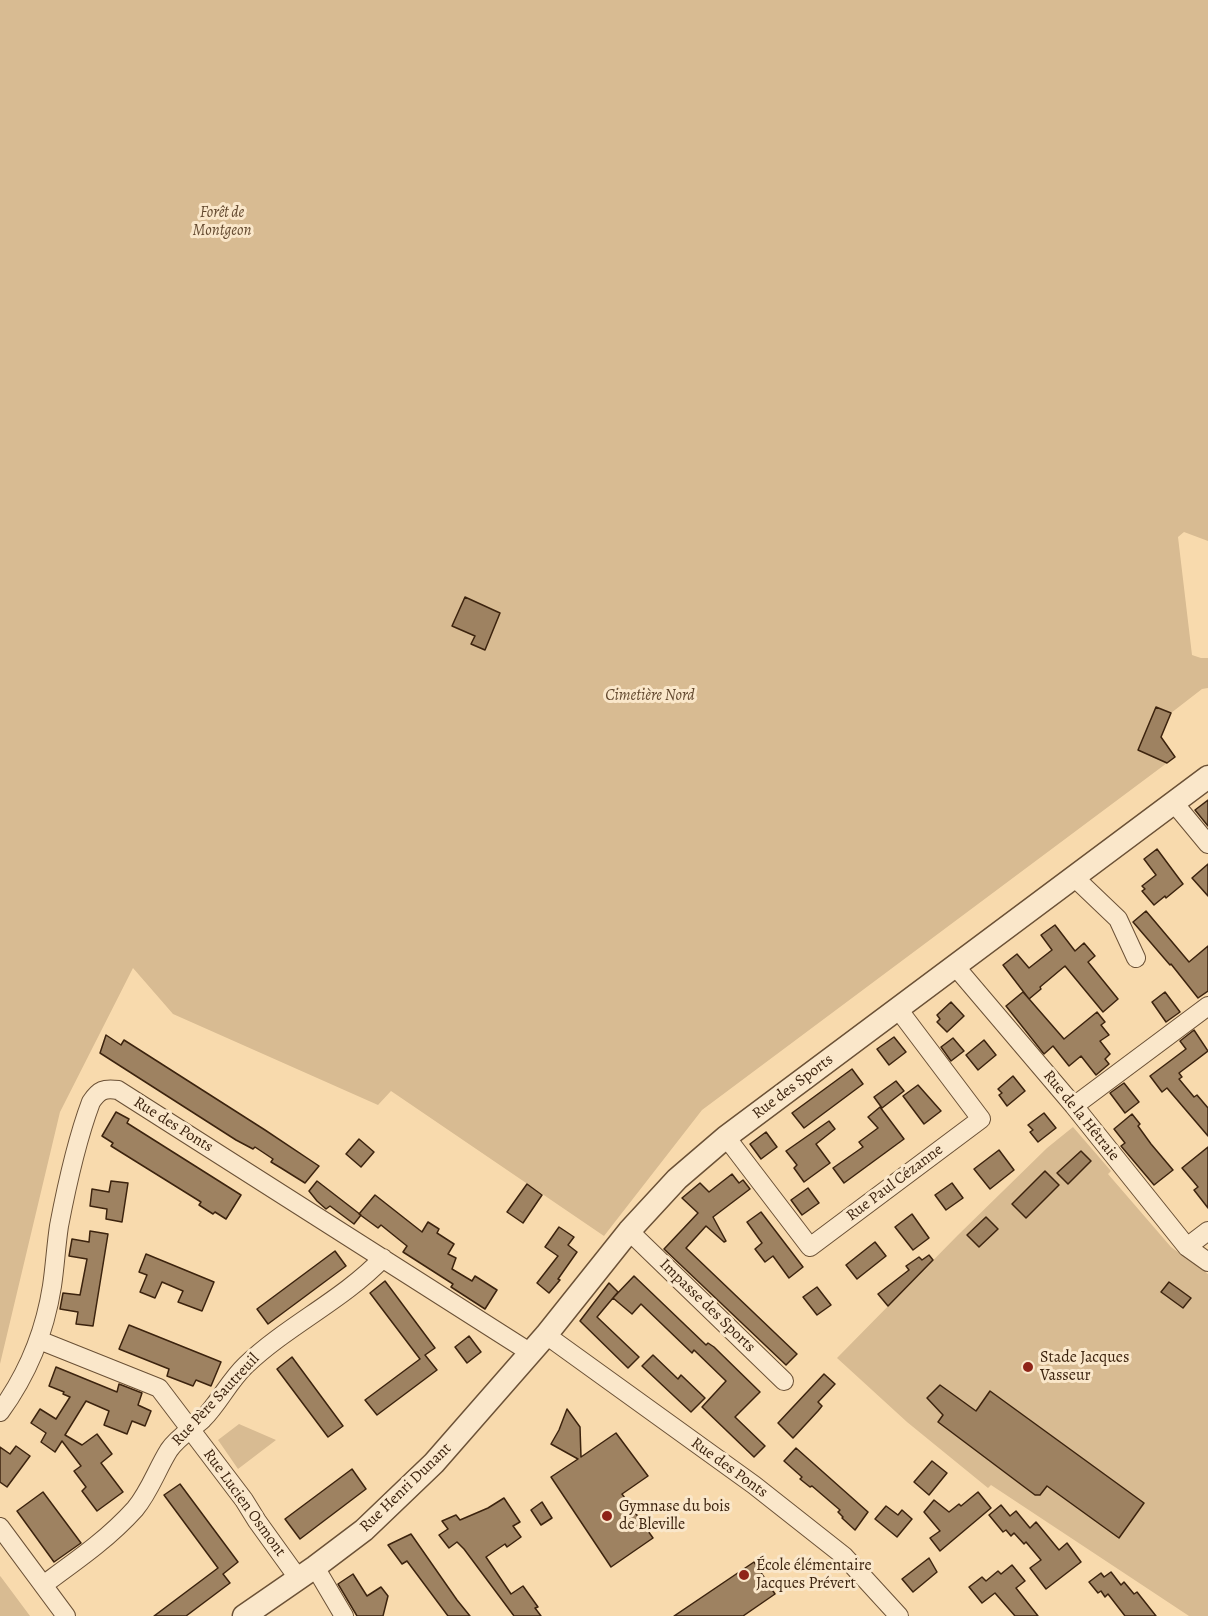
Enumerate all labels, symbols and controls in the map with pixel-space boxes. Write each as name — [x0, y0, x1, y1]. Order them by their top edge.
park label: Forêt de Montgeon — [193, 203, 251, 241]
park label: Cimetière Nord — [605, 686, 695, 706]
street label: Rue des Sports — [749, 1050, 837, 1124]
street label: Rue de la Hêtraie — [1039, 1067, 1123, 1165]
street label: Rue des Ponts — [130, 1093, 216, 1157]
street label: Rue Paul Cézanne — [843, 1140, 947, 1226]
street label: Impasse des Sports — [655, 1255, 759, 1357]
place label: Stade Jacques Vasseur — [1040, 1348, 1129, 1386]
street label: Rue Père Sautreuil — [168, 1350, 264, 1450]
marker: Stade Jacques Vasseur — [1021, 1360, 1035, 1374]
street label: Rue des Ponts — [687, 1434, 771, 1502]
street label: Rue Henri Dunant — [356, 1439, 456, 1537]
street label: Rue Lucien Osmont — [199, 1445, 289, 1561]
place label: Gymnase du bois de Bleville — [619, 1497, 730, 1535]
marker: Gymnase du bois de Bleville — [600, 1509, 614, 1523]
place label: École élémentaire Jacques Prévert — [756, 1556, 872, 1594]
marker: École élémentaire Jacques Prévert — [737, 1568, 751, 1582]

